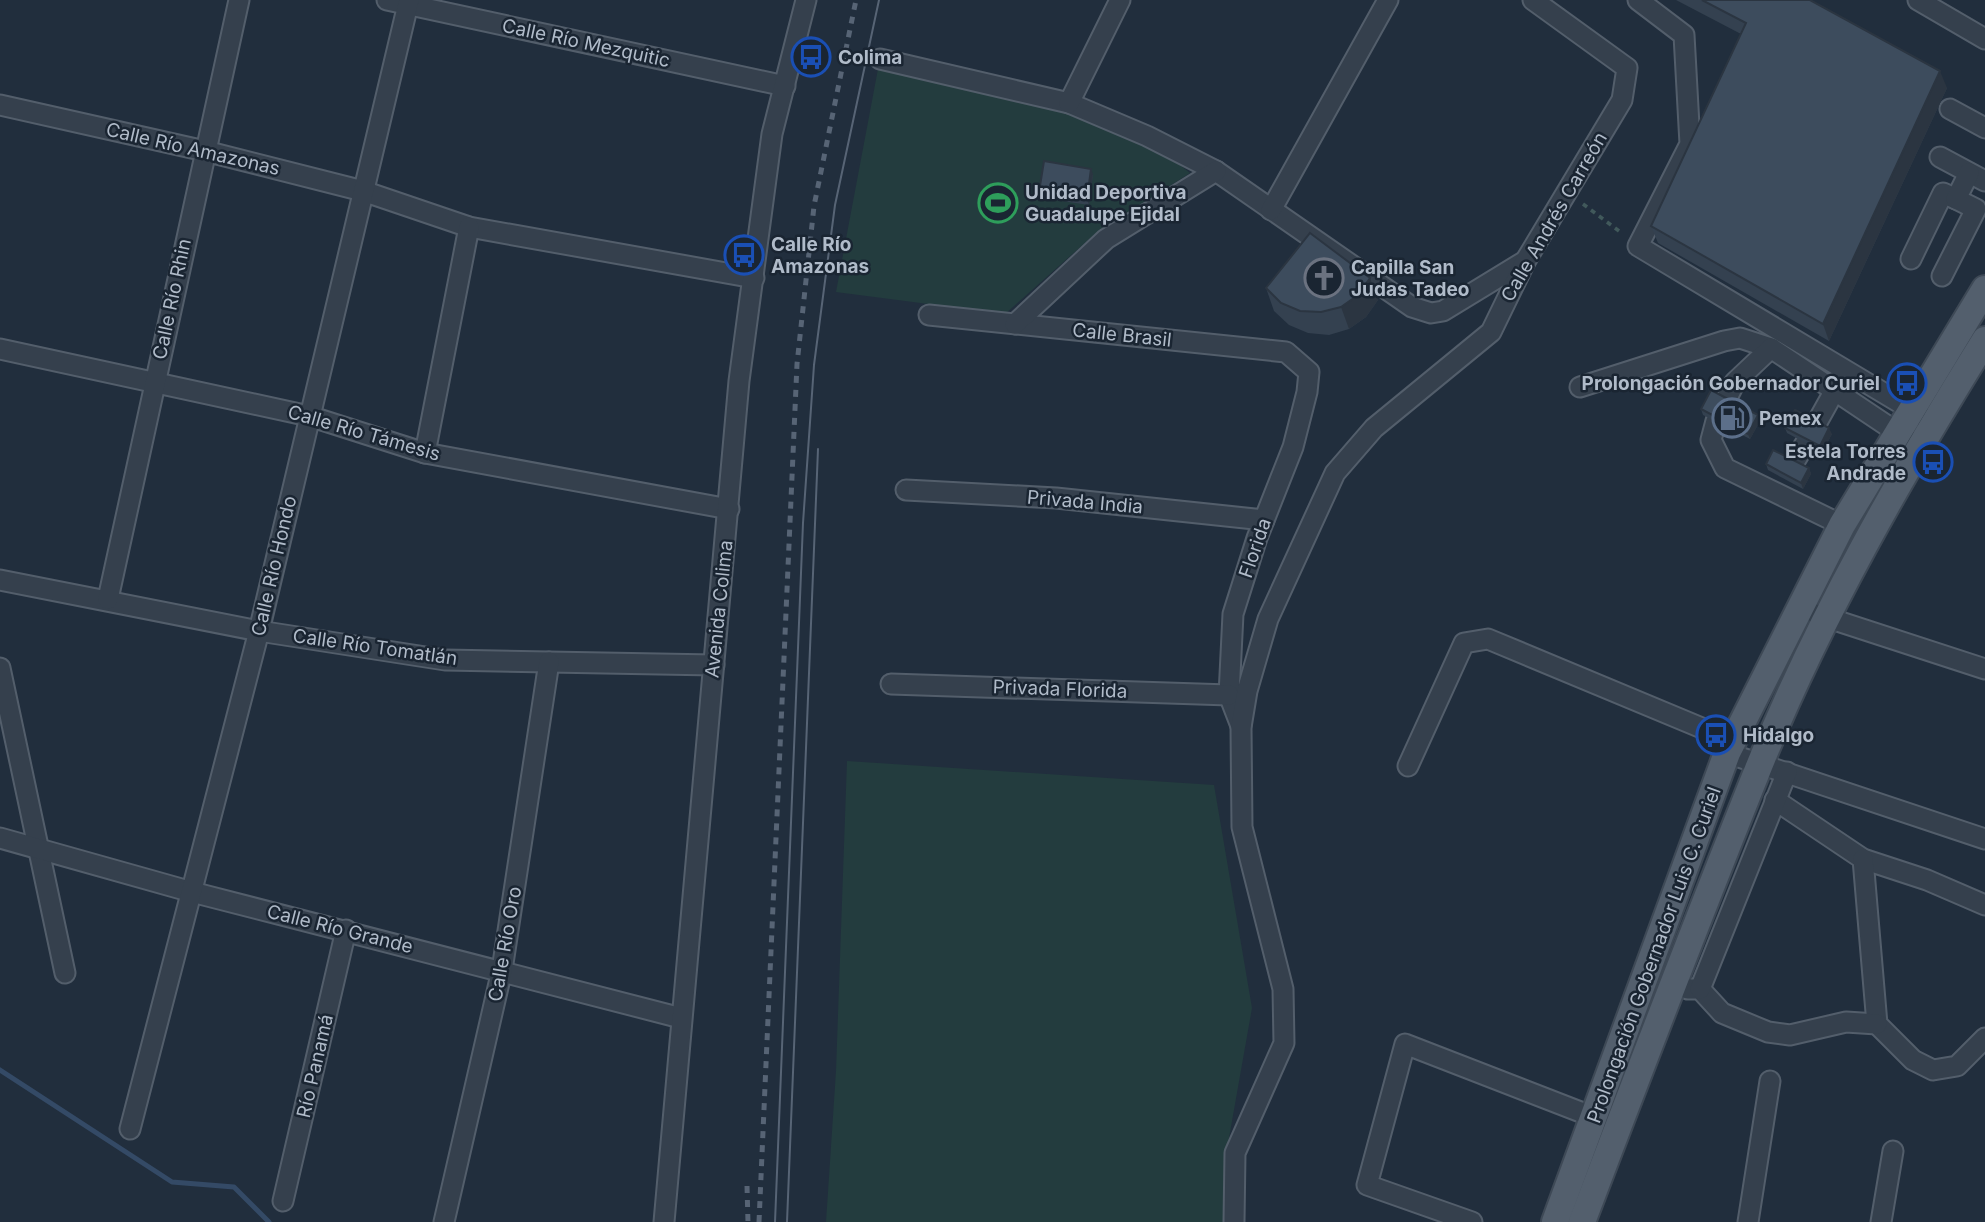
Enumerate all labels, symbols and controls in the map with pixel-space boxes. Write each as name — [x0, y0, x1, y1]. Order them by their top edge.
street label: Calle Río Mezquitic — [500, 14, 672, 72]
bus stop icon: Colima — [790, 36, 832, 78]
place label: Colima — [838, 46, 902, 69]
street label: Calle Río Amazonas — [104, 118, 282, 180]
street label: Calle Andrés Carreón — [1496, 128, 1612, 306]
place label: Unidad Deportiva Guadalupe Ejidal — [1025, 181, 1187, 226]
sports icon: Unidad Deportiva Guadalupe Ejidal — [977, 182, 1019, 224]
place label: Calle Río Amazonas — [771, 233, 869, 278]
bus stop icon: Calle Río Amazonas — [723, 234, 765, 276]
street label: Calle Río Rhin — [148, 236, 196, 362]
place label: Capilla San Judas Tadeo — [1351, 256, 1469, 301]
church icon: Capilla San Judas Tadeo — [1303, 257, 1345, 299]
street label: Calle Brasil — [1071, 318, 1173, 352]
bus stop icon: Prolongación Gobernador Curiel — [1886, 362, 1928, 404]
place label: Prolongación Gobernador Curiel — [1582, 372, 1880, 395]
fuel station icon: Pemex — [1711, 397, 1753, 439]
street label: Calle Río Támesis — [285, 400, 443, 466]
place label: Pemex — [1759, 407, 1822, 430]
place label: Estela Torres Andrade — [1785, 440, 1906, 485]
bus stop icon: Estela Torres Andrade — [1912, 441, 1954, 483]
street label: Privada India — [1026, 485, 1144, 519]
street label: Calle Río Hondo — [247, 493, 301, 639]
street label: Florida — [1234, 515, 1276, 581]
street label: Avenida Colima — [700, 539, 738, 679]
street label: Calle Río Tomatlán — [291, 624, 459, 670]
street label: Privada Florida — [992, 675, 1128, 703]
bus stop icon: Hidalgo — [1695, 714, 1737, 756]
place label: Hidalgo — [1743, 724, 1814, 747]
street label: Prolongación Gobernador Luis C. Curiel — [1582, 784, 1726, 1126]
street label: Calle Río Oro — [484, 885, 526, 1003]
street label: Calle Río Grande — [265, 900, 415, 958]
street label: Río Panamá — [292, 1012, 338, 1120]

